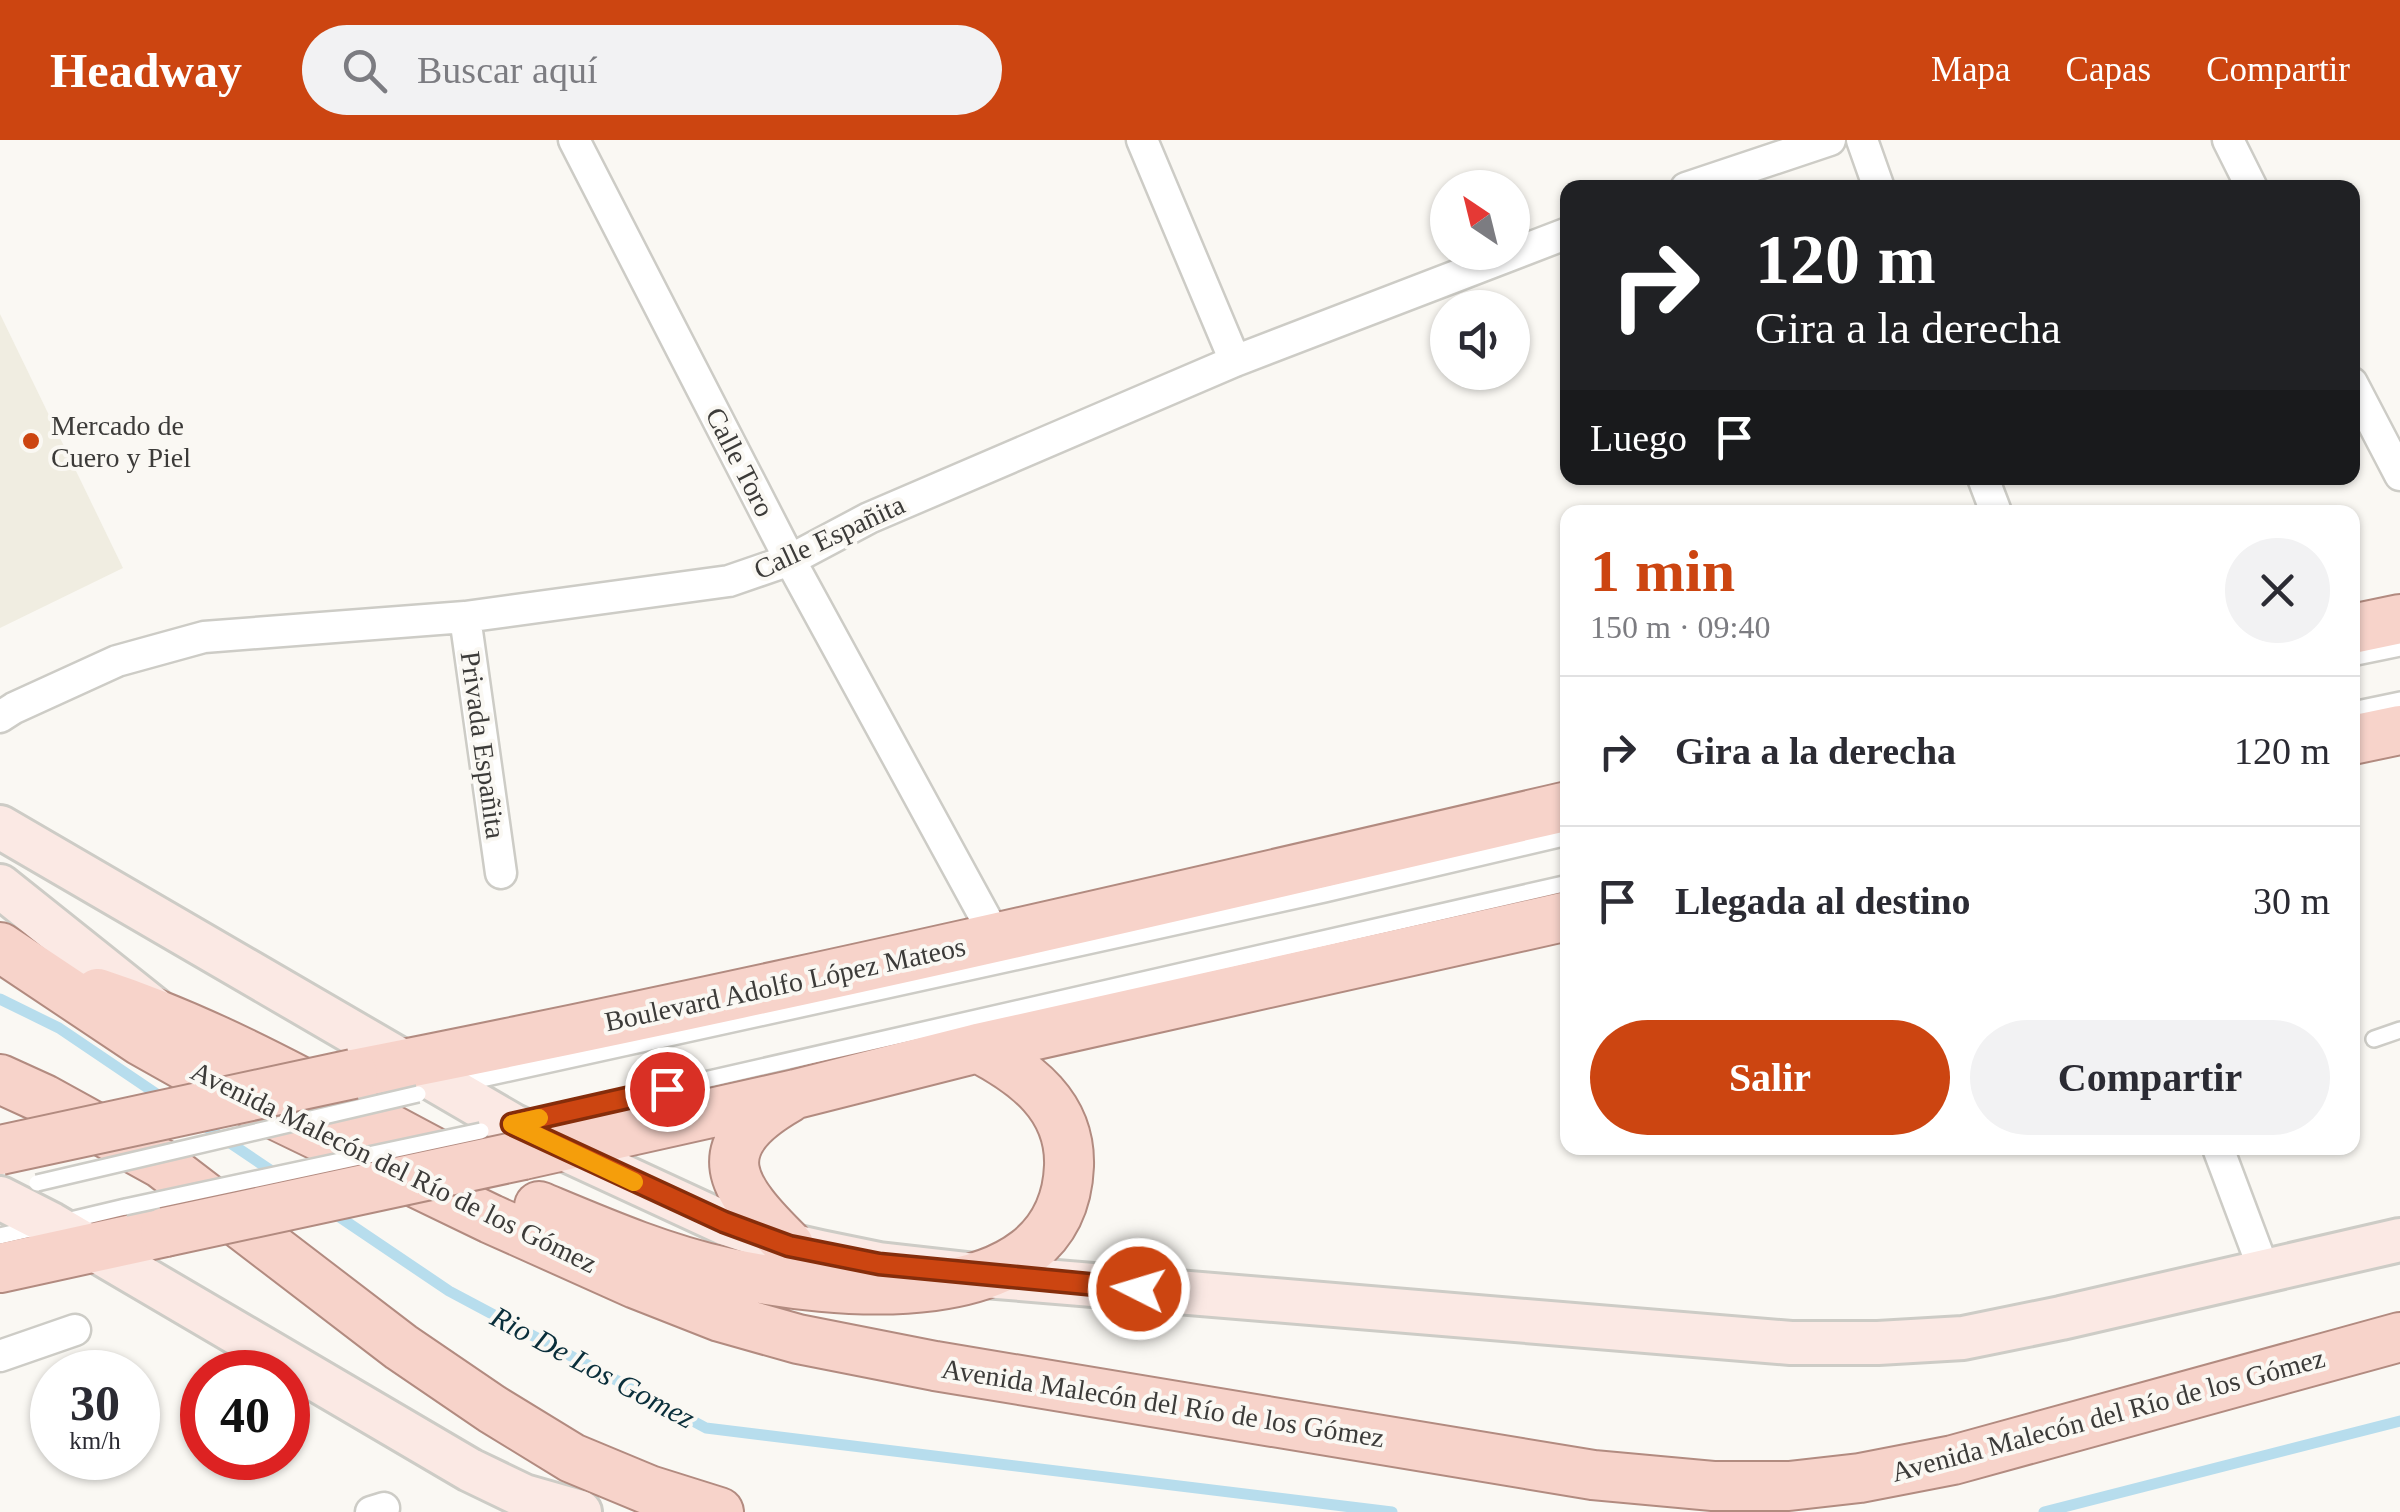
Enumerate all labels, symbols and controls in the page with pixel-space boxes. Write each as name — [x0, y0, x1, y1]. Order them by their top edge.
search box — [302, 25, 1002, 115]
icon: search — [337, 43, 392, 98]
text: Headway — [50, 44, 242, 97]
text: Buscar aquí — [417, 49, 597, 91]
text: Mapa — [1931, 50, 2011, 89]
text: Capas — [2066, 50, 2151, 89]
text: Compartir — [2206, 50, 2350, 89]
north arrow — [1430, 170, 1530, 270]
map controls — [1430, 170, 1530, 390]
icon: right — [1590, 220, 1720, 350]
text: 120 m — [1755, 221, 1936, 298]
button: sound — [1430, 290, 1530, 390]
text: Gira a la derecha — [1755, 303, 2061, 353]
street label: Calle Toro — [699, 402, 781, 522]
place label: Mercado de Cuero y Piel — [51, 410, 191, 473]
icon: arrive — [1707, 410, 1762, 465]
text: Luego — [1590, 417, 1687, 459]
marker: Mercado de Cuero y Piel — [20, 430, 42, 452]
street label: Calle Españita — [749, 488, 910, 585]
text: 1 min — [1590, 538, 1735, 604]
button: close — [2225, 538, 2330, 643]
text: 150 m · 09:40 — [1590, 609, 1770, 645]
street label: Privada Españita — [455, 649, 512, 841]
icon: right — [1590, 724, 1645, 779]
text: Gira a la derecha — [1675, 730, 1956, 772]
text: 120 m — [2234, 730, 2330, 772]
icon: arrive — [1590, 874, 1645, 929]
text: Llegada al destino — [1675, 880, 1971, 922]
text: 30 m — [2253, 880, 2330, 922]
street label: Boulevard Adolfo López Mateos — [602, 931, 968, 1037]
button: Salir — [1590, 1020, 1950, 1135]
button: Compartir — [1970, 1020, 2330, 1135]
pin — [625, 1047, 710, 1132]
street label: Avenida Malecón del Río de los Gómez — [186, 1055, 602, 1279]
icon: arrive — [640, 1062, 695, 1117]
position arrow — [1087, 1237, 1191, 1341]
water label: Rio De Los Gomez — [485, 1299, 701, 1435]
street label: Avenida Malecón del Río de los Gómez — [1888, 1342, 2328, 1488]
speed limit sign: 40 — [180, 1350, 310, 1480]
street label: Avenida Malecón del Río de los Gómez — [940, 1353, 1386, 1453]
text: 30 — [70, 1375, 120, 1431]
text: km/h — [69, 1427, 121, 1454]

